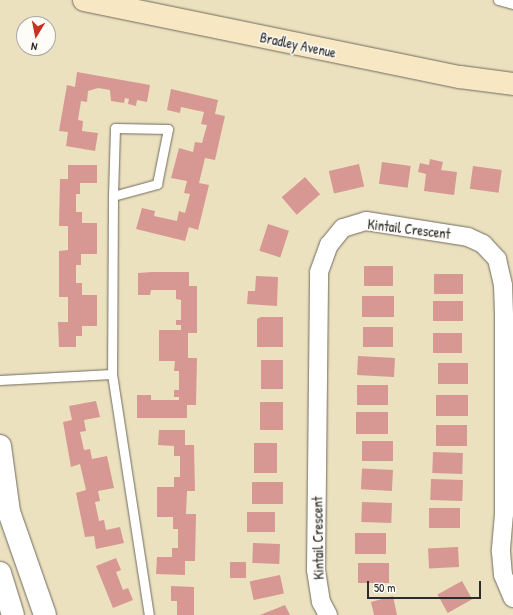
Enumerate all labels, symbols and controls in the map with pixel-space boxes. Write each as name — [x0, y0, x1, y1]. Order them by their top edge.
north arrow — [16, 16, 56, 56]
street label: Bradley Avenue — [258, 29, 338, 61]
text: N — [30, 39, 38, 54]
street label: Kintail Crescent — [367, 216, 451, 242]
street label: Kintail Crescent — [309, 496, 327, 580]
scale bar — [369, 573, 483, 599]
text: 50 m — [374, 579, 395, 596]

